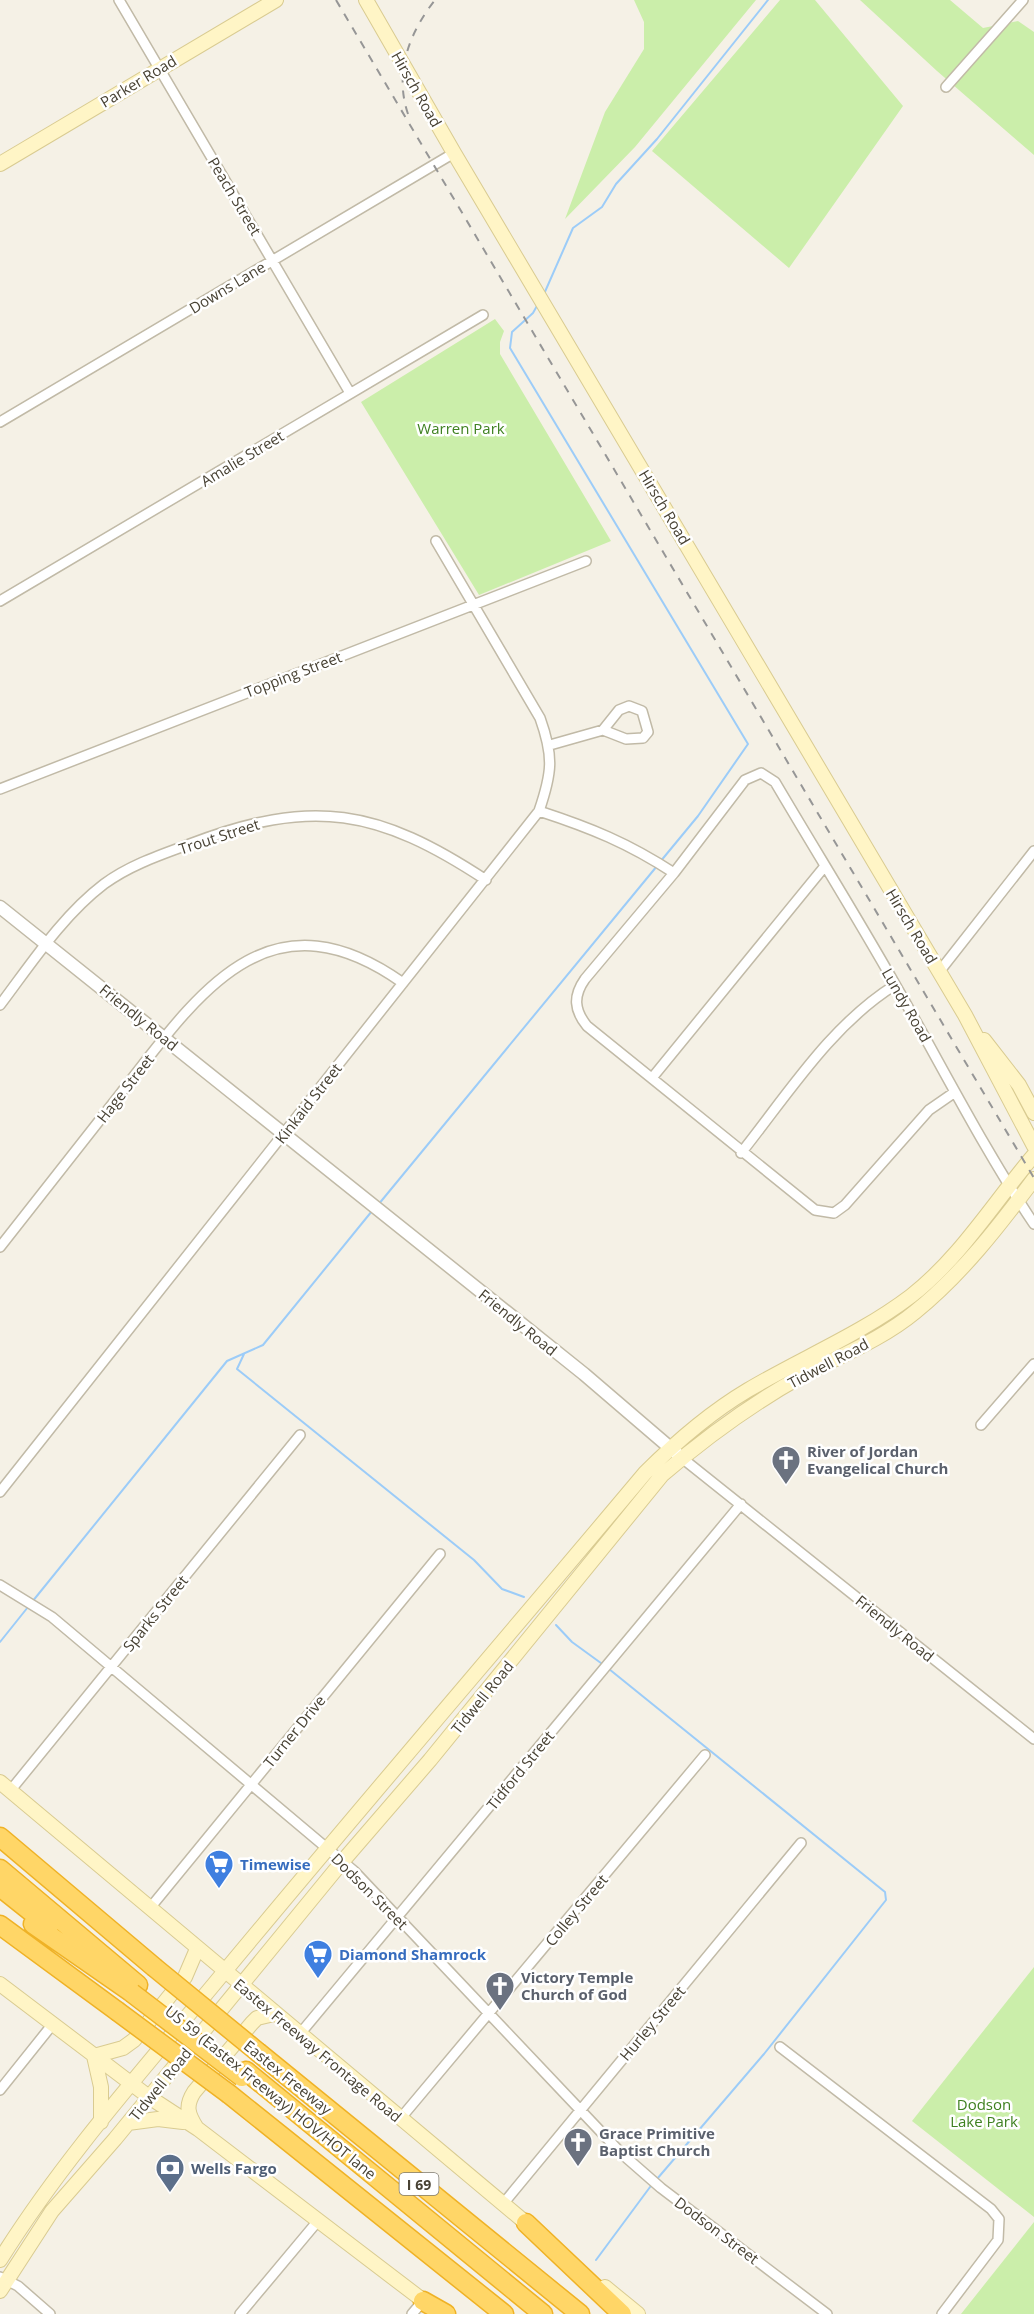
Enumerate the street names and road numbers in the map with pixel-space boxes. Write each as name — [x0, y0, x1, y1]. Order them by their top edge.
street label: Hirsch Road — [387, 48, 447, 130]
street label: Parker Road — [96, 50, 180, 112]
street label: Peach Street — [204, 153, 266, 239]
street label: Downs Lane — [185, 256, 269, 318]
street label: Amalie Street — [197, 425, 287, 491]
street label: Hirsch Road — [635, 466, 695, 548]
street label: Topping Street — [242, 646, 344, 702]
street label: Trout Street — [176, 814, 262, 858]
street label: Hirsch Road — [882, 885, 942, 967]
street label: Lundy Road — [878, 964, 936, 1046]
street label: Friendly Road — [96, 979, 182, 1055]
street label: Hage Street — [92, 1050, 158, 1126]
street label: Kinkaid Street — [270, 1059, 346, 1147]
street label: Friendly Road — [475, 1284, 561, 1360]
street label: Tidwell Road — [784, 1333, 872, 1393]
street label: Sparks Street — [118, 1571, 192, 1655]
street label: Friendly Road — [852, 1590, 938, 1666]
street label: Tidwell Road — [446, 1656, 518, 1738]
street label: Turner Drive — [259, 1691, 329, 1771]
street label: Tidford Street — [482, 1726, 558, 1814]
street label: Dodson Street — [327, 1848, 413, 1934]
street label: Colley Street — [540, 1870, 612, 1950]
street label: Eastex Freeway Frontage Road — [230, 1975, 406, 2125]
street label: Hurley Street — [615, 1981, 689, 2065]
street label: US 59 (Eastex Freeway) HOV/HOT lane — [161, 2000, 381, 2184]
street label: Eastex Freeway — [241, 2036, 335, 2118]
street label: Tidwell Road — [124, 2043, 196, 2125]
road number: I 69 — [400, 2173, 438, 2195]
street label: Dodson Street — [671, 2192, 763, 2268]

